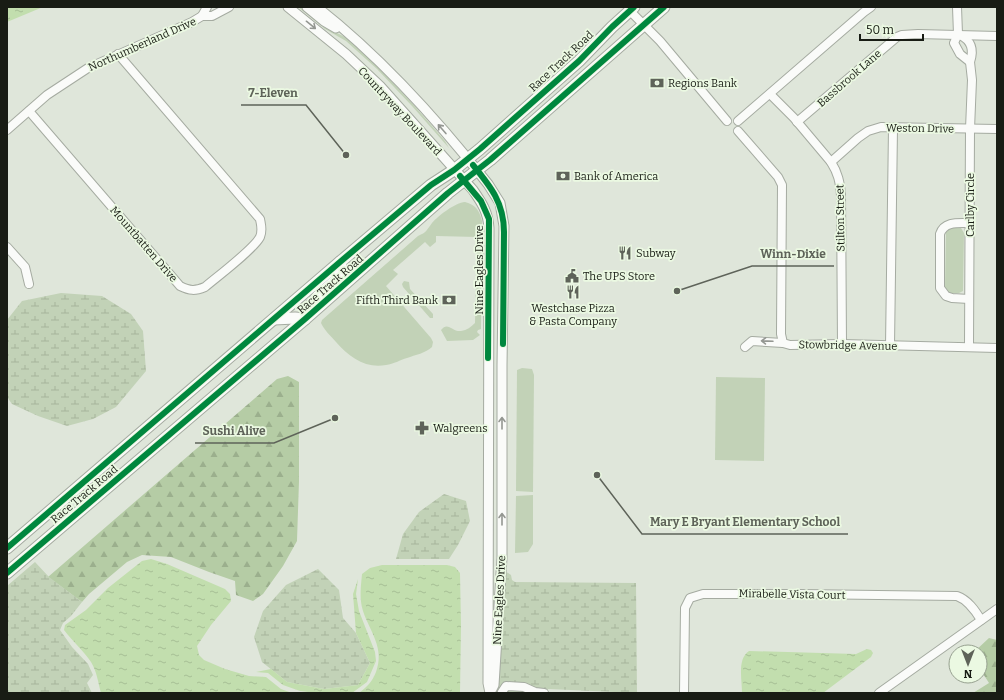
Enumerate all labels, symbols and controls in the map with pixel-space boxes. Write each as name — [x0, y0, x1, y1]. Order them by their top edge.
street label: Northumberland Drive — [86, 15, 198, 74]
scale bar — [860, 16, 923, 42]
one-way arrow — [306, 21, 316, 30]
text: 50 m — [866, 23, 895, 37]
street label: Race Track Road — [526, 28, 597, 94]
street label: Bassbrook Lane — [815, 47, 884, 110]
street label: Countryway Boulevard — [355, 64, 444, 159]
bank icon: Regions Bank — [649, 75, 665, 91]
place label: Regions Bank — [668, 77, 738, 90]
callout: 7-Eleven — [241, 81, 306, 105]
text: 7-Eleven — [248, 86, 298, 100]
street label: Weston Drive — [886, 121, 954, 136]
one-way arrow — [438, 124, 447, 134]
bank icon: Bank of America — [555, 168, 571, 184]
place label: Bank of America — [574, 170, 658, 183]
street label: Carlby Circle — [964, 173, 977, 237]
street label: Stilton Street — [833, 184, 848, 252]
street label: Mountbatten Drive — [107, 204, 180, 285]
street label: Nine Eagles Drive — [473, 225, 486, 315]
callout: Winn-Dixie — [752, 242, 834, 266]
restaurant icon: Subway — [617, 245, 633, 261]
place label: Subway — [636, 247, 676, 260]
text: Winn-Dixie — [760, 247, 826, 261]
street label: Race Track Road — [295, 252, 366, 317]
public building icon: The UPS Store — [564, 268, 580, 284]
place label: The UPS Store — [583, 270, 655, 283]
restaurant icon: Westchase Pizza & Pasta Company — [565, 284, 581, 300]
bank icon: Fifth Third Bank — [441, 292, 457, 308]
place label: Fifth Third Bank — [356, 294, 439, 307]
place label: Westchase Pizza & Pasta Company — [529, 302, 617, 328]
one-way arrow — [761, 337, 774, 345]
street label: Stowbridge Avenue — [798, 338, 898, 353]
one-way arrow — [498, 417, 506, 430]
callout: Sushi Alive — [195, 419, 274, 443]
pharmacy icon: Walgreens — [414, 420, 430, 436]
place label: Walgreens — [433, 422, 487, 435]
text: Sushi Alive — [203, 424, 266, 438]
street label: Race Track Road — [48, 462, 121, 526]
callout: Mary E Bryant Elementary School — [642, 510, 848, 534]
one-way arrow — [498, 513, 506, 526]
text: Mary E Bryant Elementary School — [650, 515, 840, 529]
street label: Nine Eagles Drive — [491, 555, 508, 645]
street label: Mirabelle Vista Court — [738, 587, 846, 602]
north arrow — [948, 644, 988, 684]
text: N — [963, 667, 972, 680]

